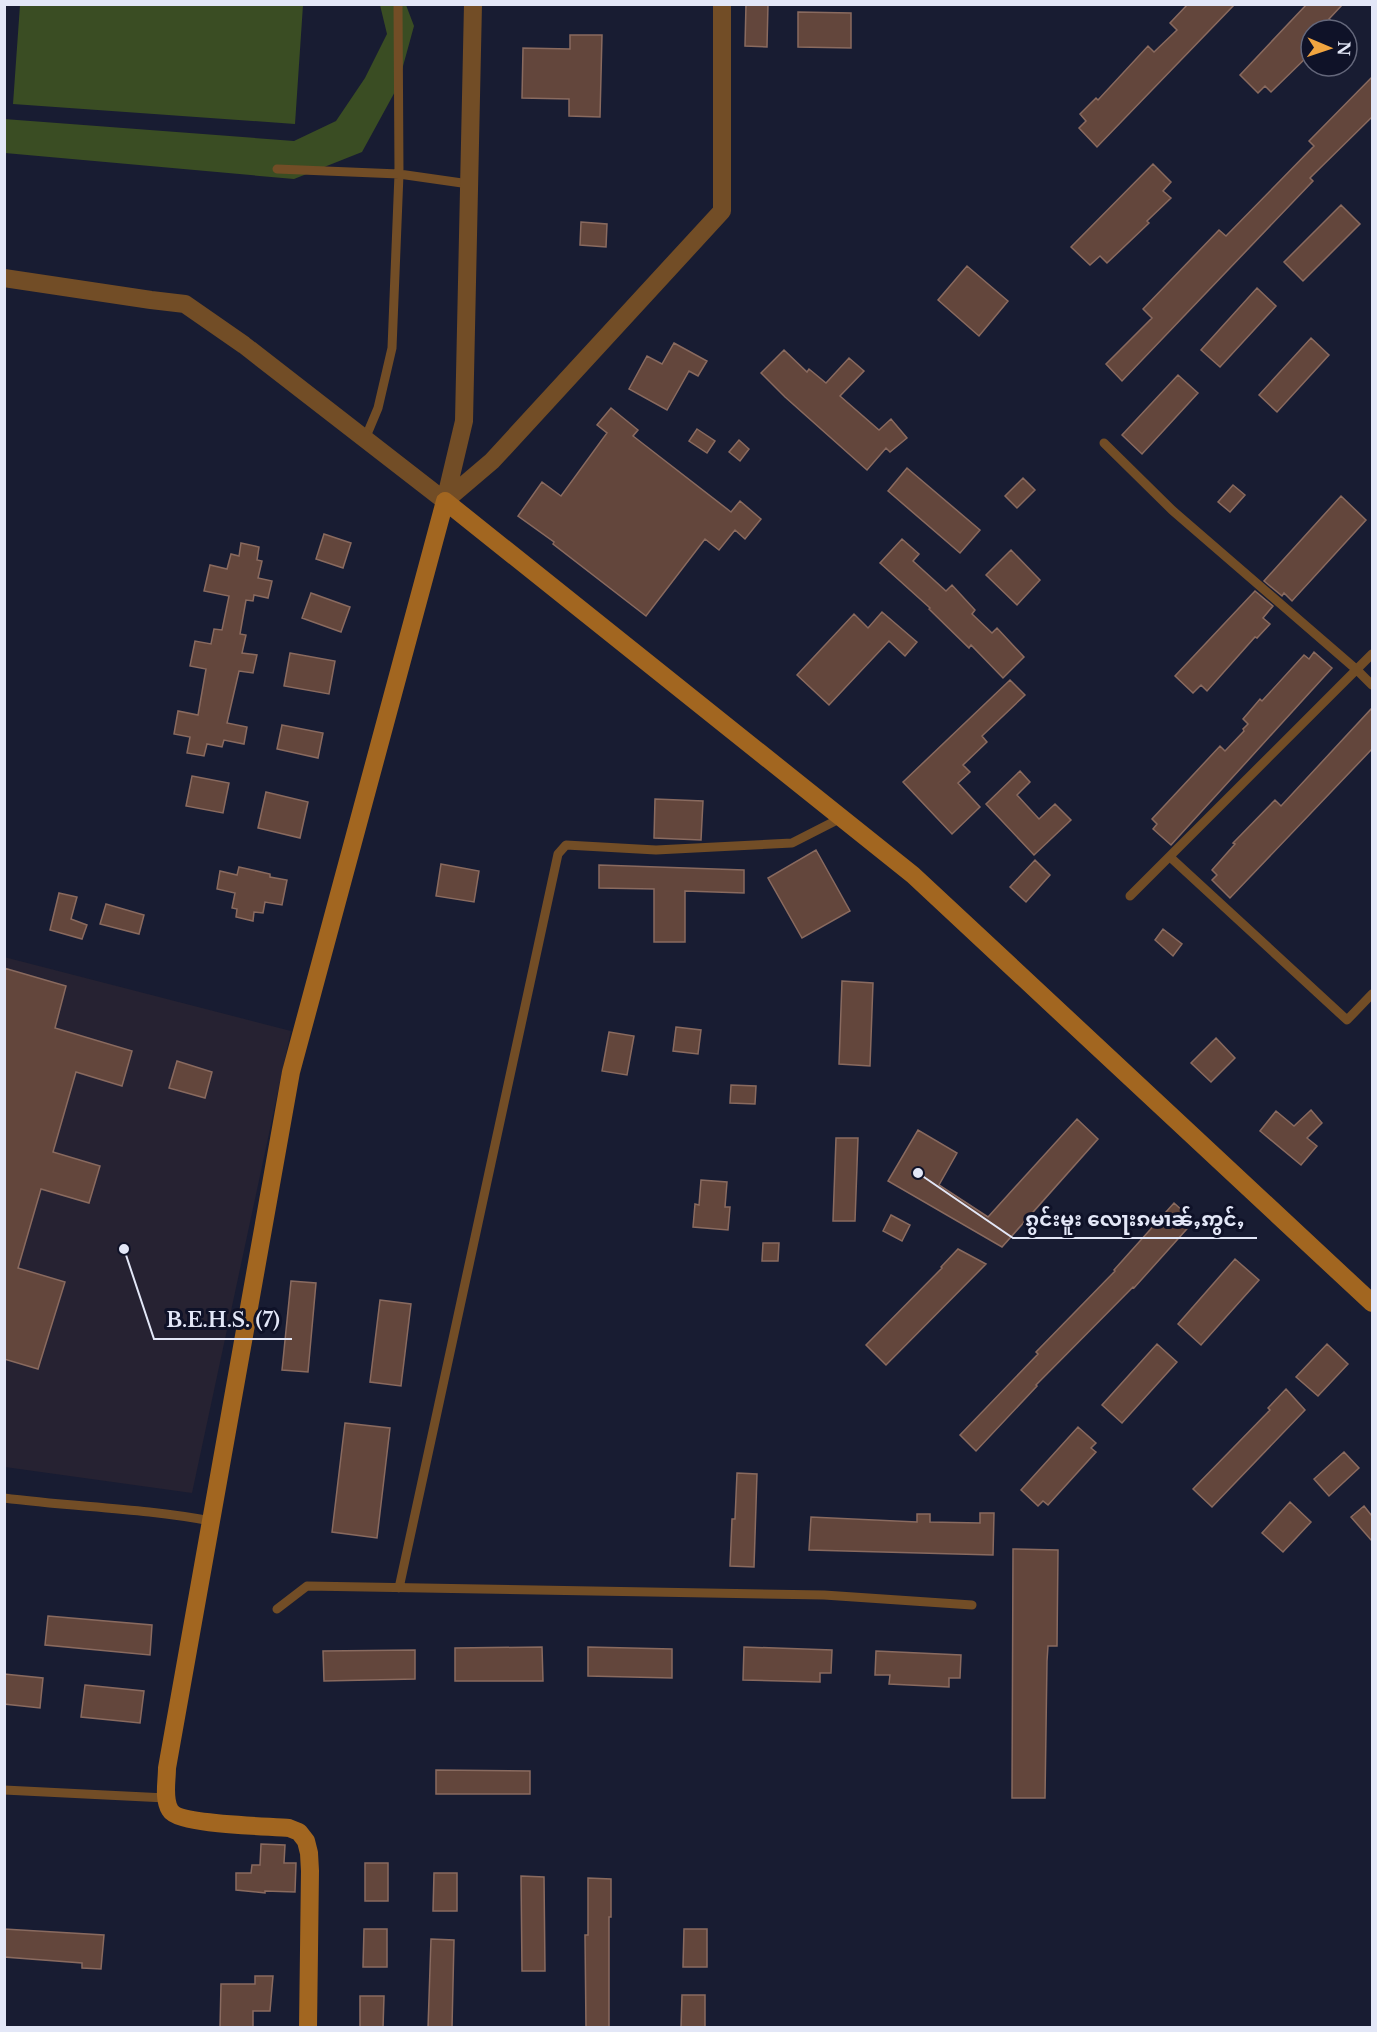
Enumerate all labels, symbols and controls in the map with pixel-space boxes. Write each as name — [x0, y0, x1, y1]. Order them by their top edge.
north arrow — [1299, 18, 1359, 78]
text: N — [1334, 41, 1354, 56]
callout: ၵွင်းမူး လေႃးၵမၢၼ်ႇဢွင်ႇ — [1013, 1200, 1257, 1238]
text: ၵွင်းမူး လေႃးၵမၢၼ်ႇဢွင်ႇ — [1025, 1206, 1245, 1235]
callout: B.E.H.S. (7) — [154, 1301, 292, 1339]
text: B.E.H.S. (7) — [166, 1308, 280, 1332]

